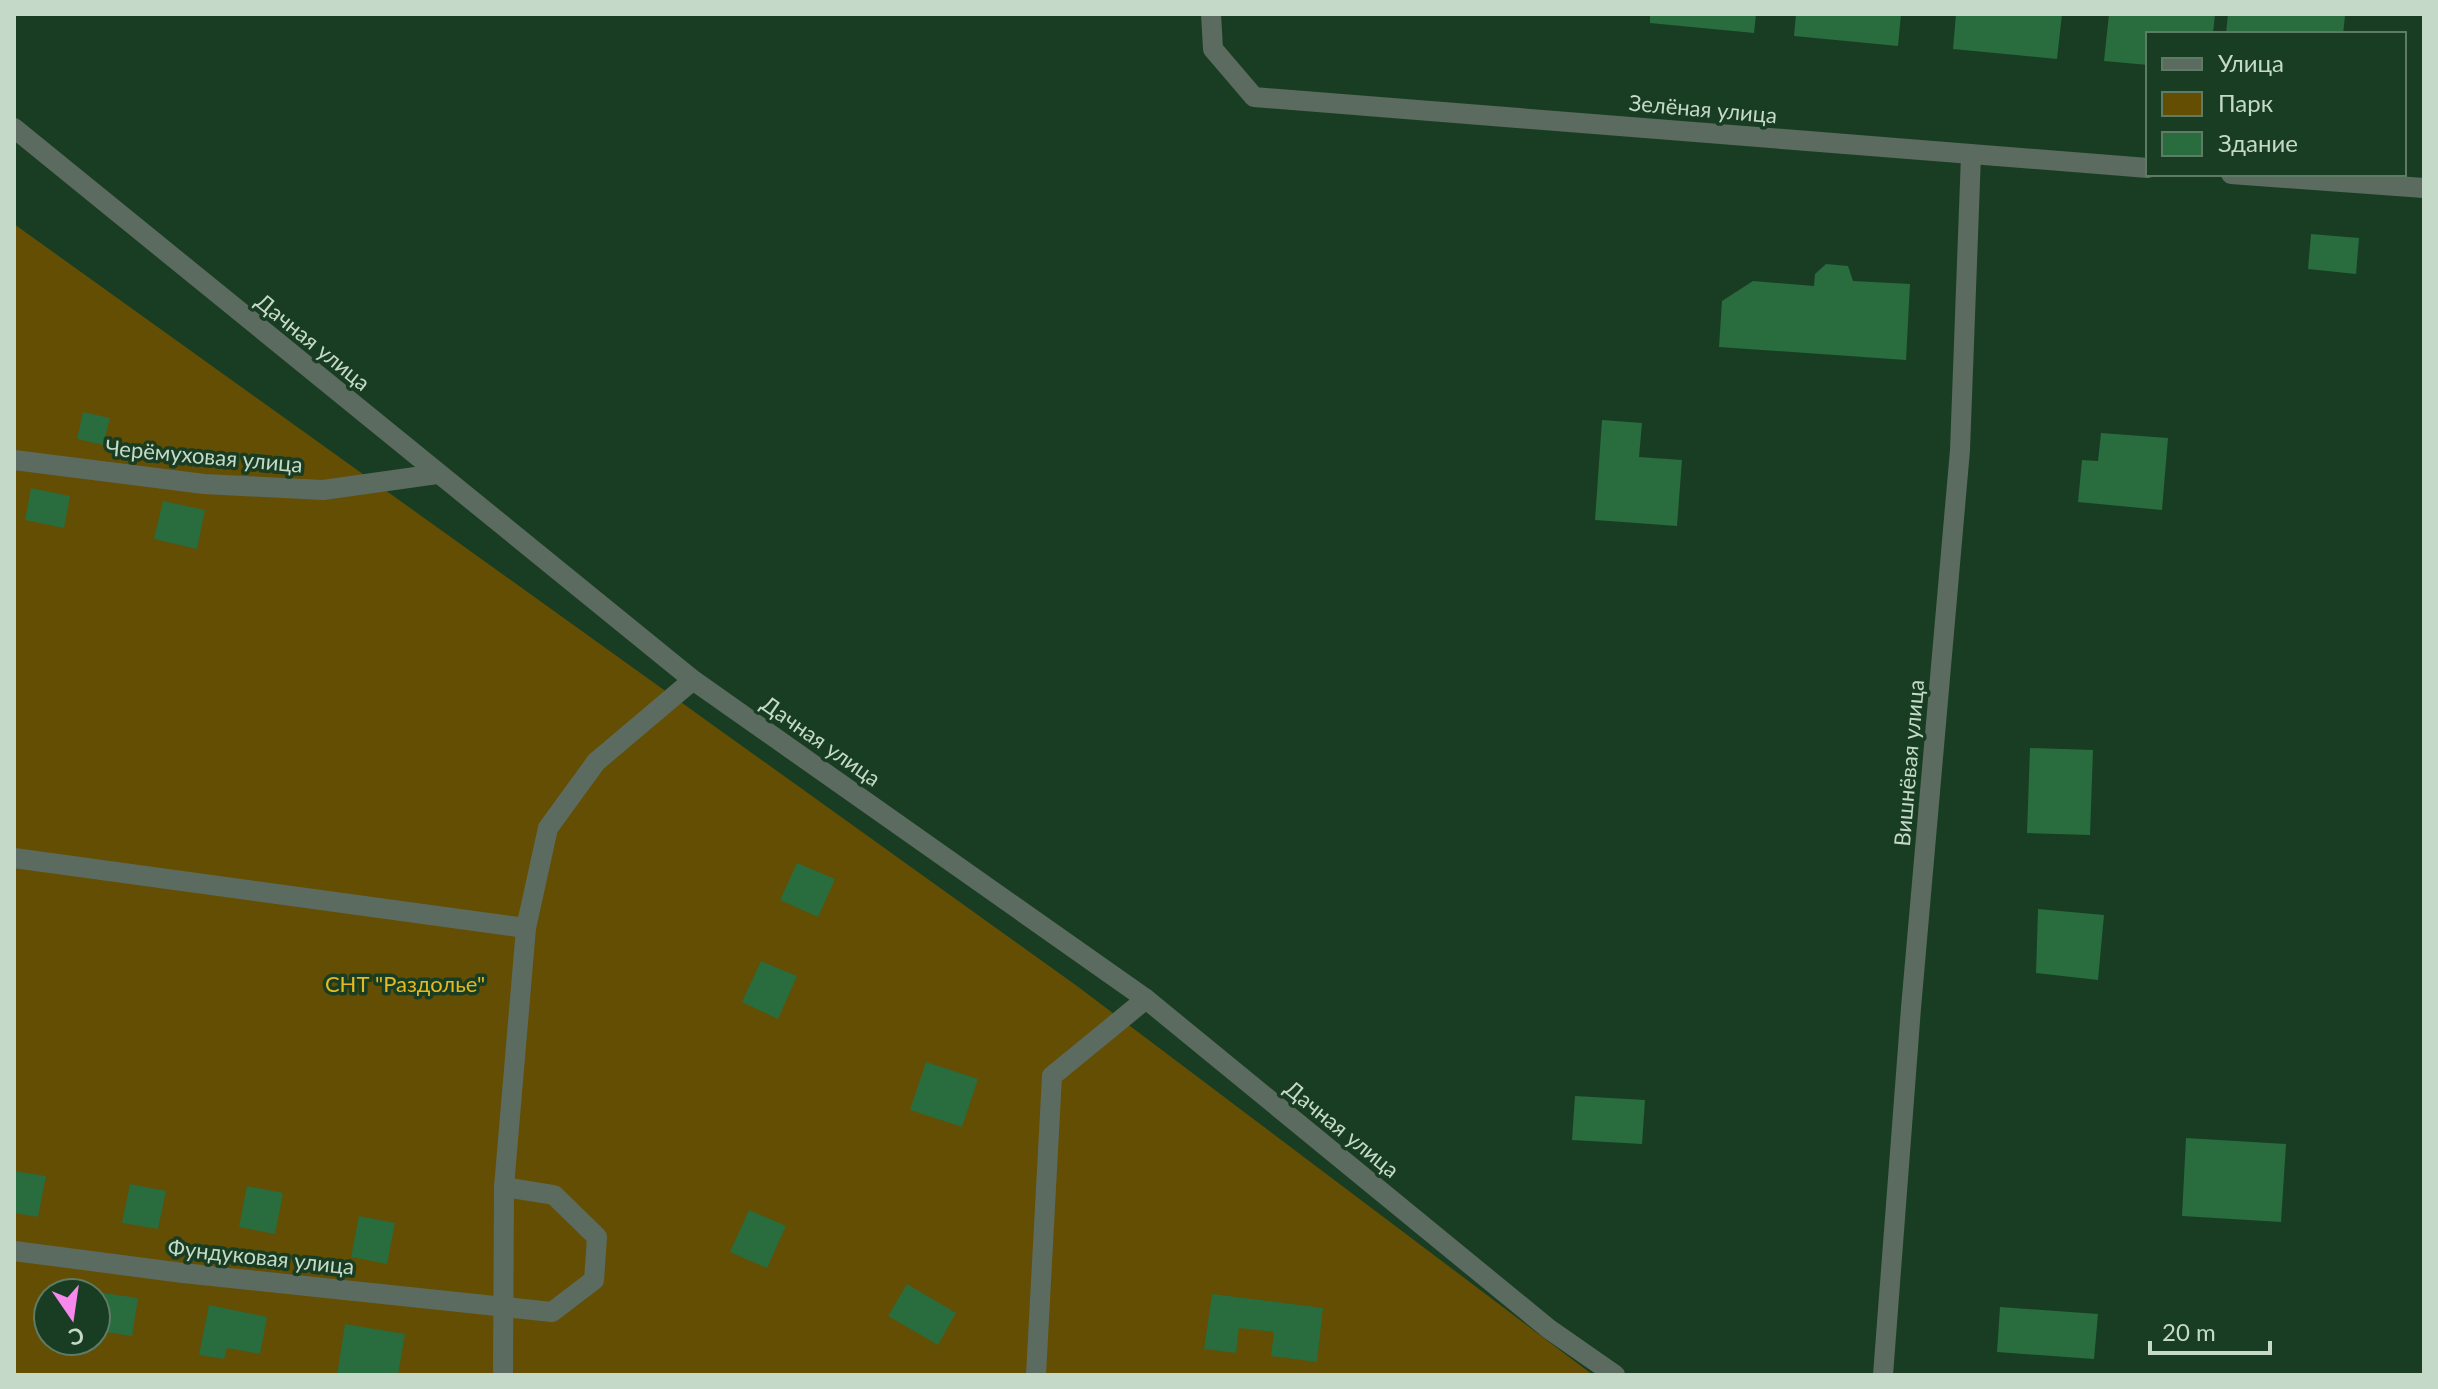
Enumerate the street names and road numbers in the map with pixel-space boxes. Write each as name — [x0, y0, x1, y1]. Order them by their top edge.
street label: Зелёная улица — [1628, 89, 1778, 128]
street label: Дачная улица — [251, 287, 376, 396]
street label: Черёмуховая улица — [104, 433, 304, 478]
street label: Вишнёвая улица — [1888, 679, 1929, 847]
street label: Дачная улица — [756, 690, 886, 792]
street label: Дачная улица — [1280, 1074, 1405, 1183]
street label: Фундуковая улица — [167, 1233, 356, 1280]

